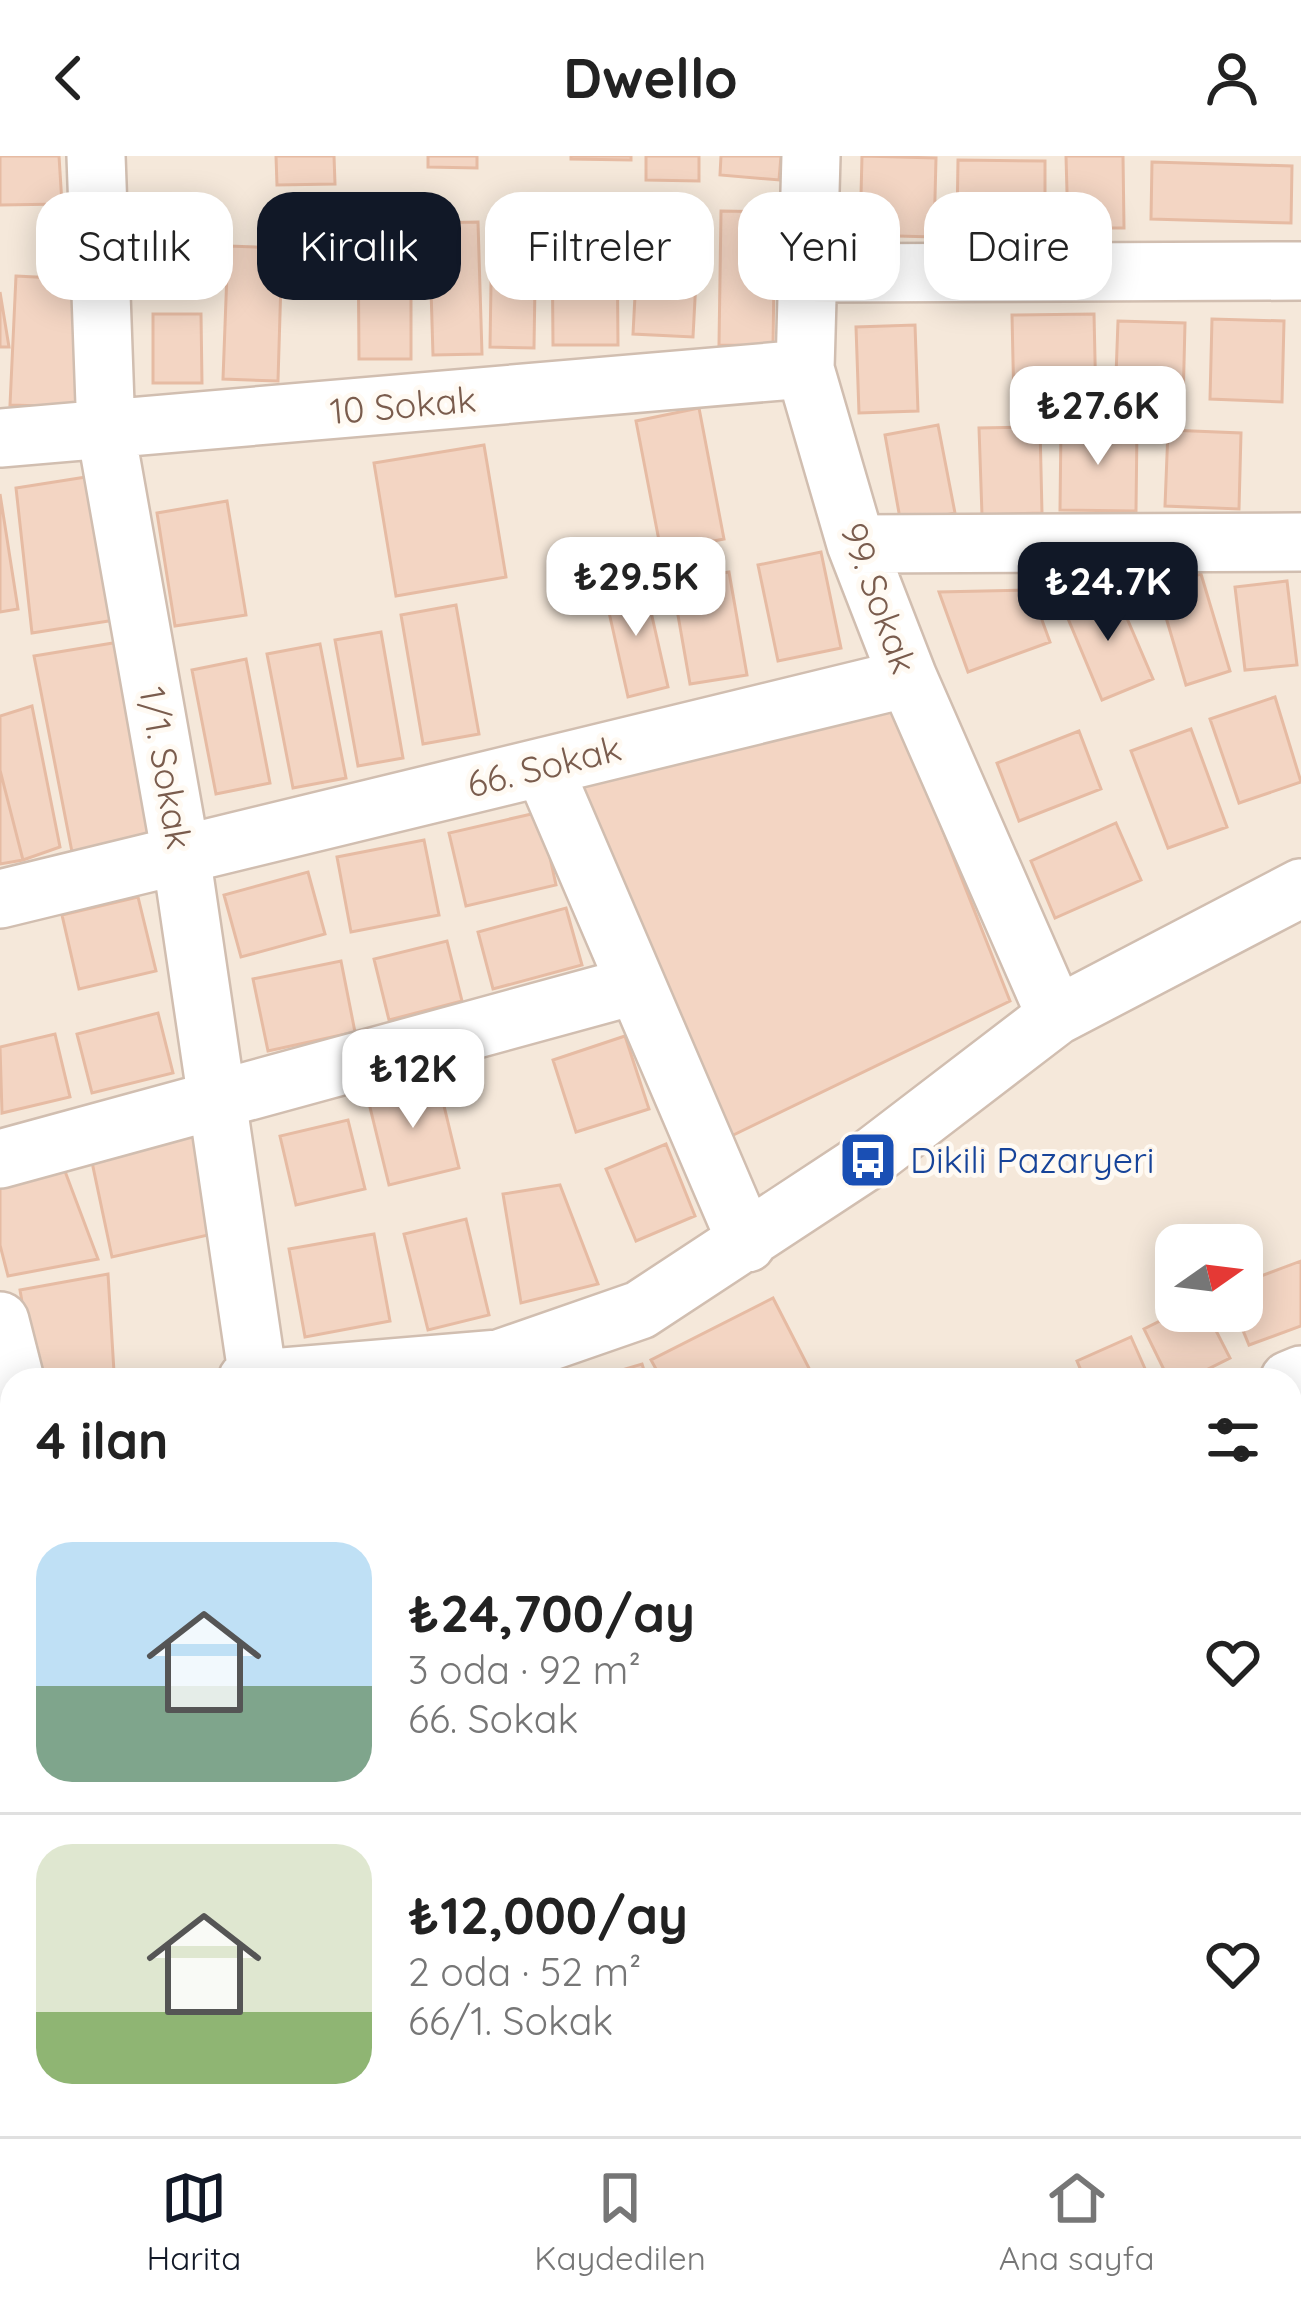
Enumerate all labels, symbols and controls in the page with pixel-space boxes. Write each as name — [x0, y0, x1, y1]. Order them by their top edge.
text: Dwello — [563, 44, 738, 112]
icon: back — [36, 45, 102, 111]
icon: person — [1199, 45, 1265, 111]
chip: Satılık — [36, 192, 233, 300]
chip: Kiralık — [257, 192, 461, 300]
chip: Filtreler — [485, 192, 714, 300]
chip: Yeni — [738, 192, 900, 300]
chip: Daire — [924, 192, 1112, 300]
pin: ₺27.6K — [1000, 366, 1196, 468]
street label: 10 Sokak — [328, 376, 478, 433]
text: ₺27.6K — [1037, 380, 1159, 429]
street label: 99. Sokak — [831, 516, 928, 679]
pin: ₺29.5K — [538, 537, 734, 639]
pin: ₺24.7K — [1010, 542, 1206, 644]
text: ₺29.5K — [573, 551, 699, 600]
text: ₺24.7K — [1045, 556, 1171, 605]
street label: 1/1. Sokak — [130, 683, 203, 853]
street label: 66. Sokak — [462, 725, 626, 806]
pin: ₺12K — [342, 1029, 484, 1131]
text: ₺12K — [369, 1043, 457, 1092]
bus stop icon: Dikili Pazaryeri — [837, 1129, 899, 1191]
place label: Dikili Pazaryeri — [910, 1137, 1155, 1182]
north arrow — [1155, 1224, 1263, 1332]
map controls — [1155, 1224, 1263, 1332]
icon: filters — [1200, 1407, 1266, 1473]
text: 4 ilan — [36, 1408, 169, 1472]
text: ₺24,700/ay — [408, 1581, 695, 1645]
icon: home — [132, 1590, 276, 1734]
icon: heart — [1200, 1629, 1266, 1695]
text: 3 oda · 92 m² — [408, 1645, 641, 1694]
text: 66. Sokak — [408, 1694, 578, 1743]
text: ₺12,000/ay — [408, 1883, 688, 1947]
icon: home — [132, 1892, 276, 2036]
icon: heart — [1200, 1931, 1266, 1997]
text: 2 oda · 52 m² — [408, 1947, 641, 1996]
text: 66/1. Sokak — [408, 1996, 613, 2045]
tab: Harita — [146, 2165, 241, 2278]
tab: Kaydedilen — [534, 2165, 706, 2278]
tab: Ana sayfa — [999, 2165, 1154, 2278]

